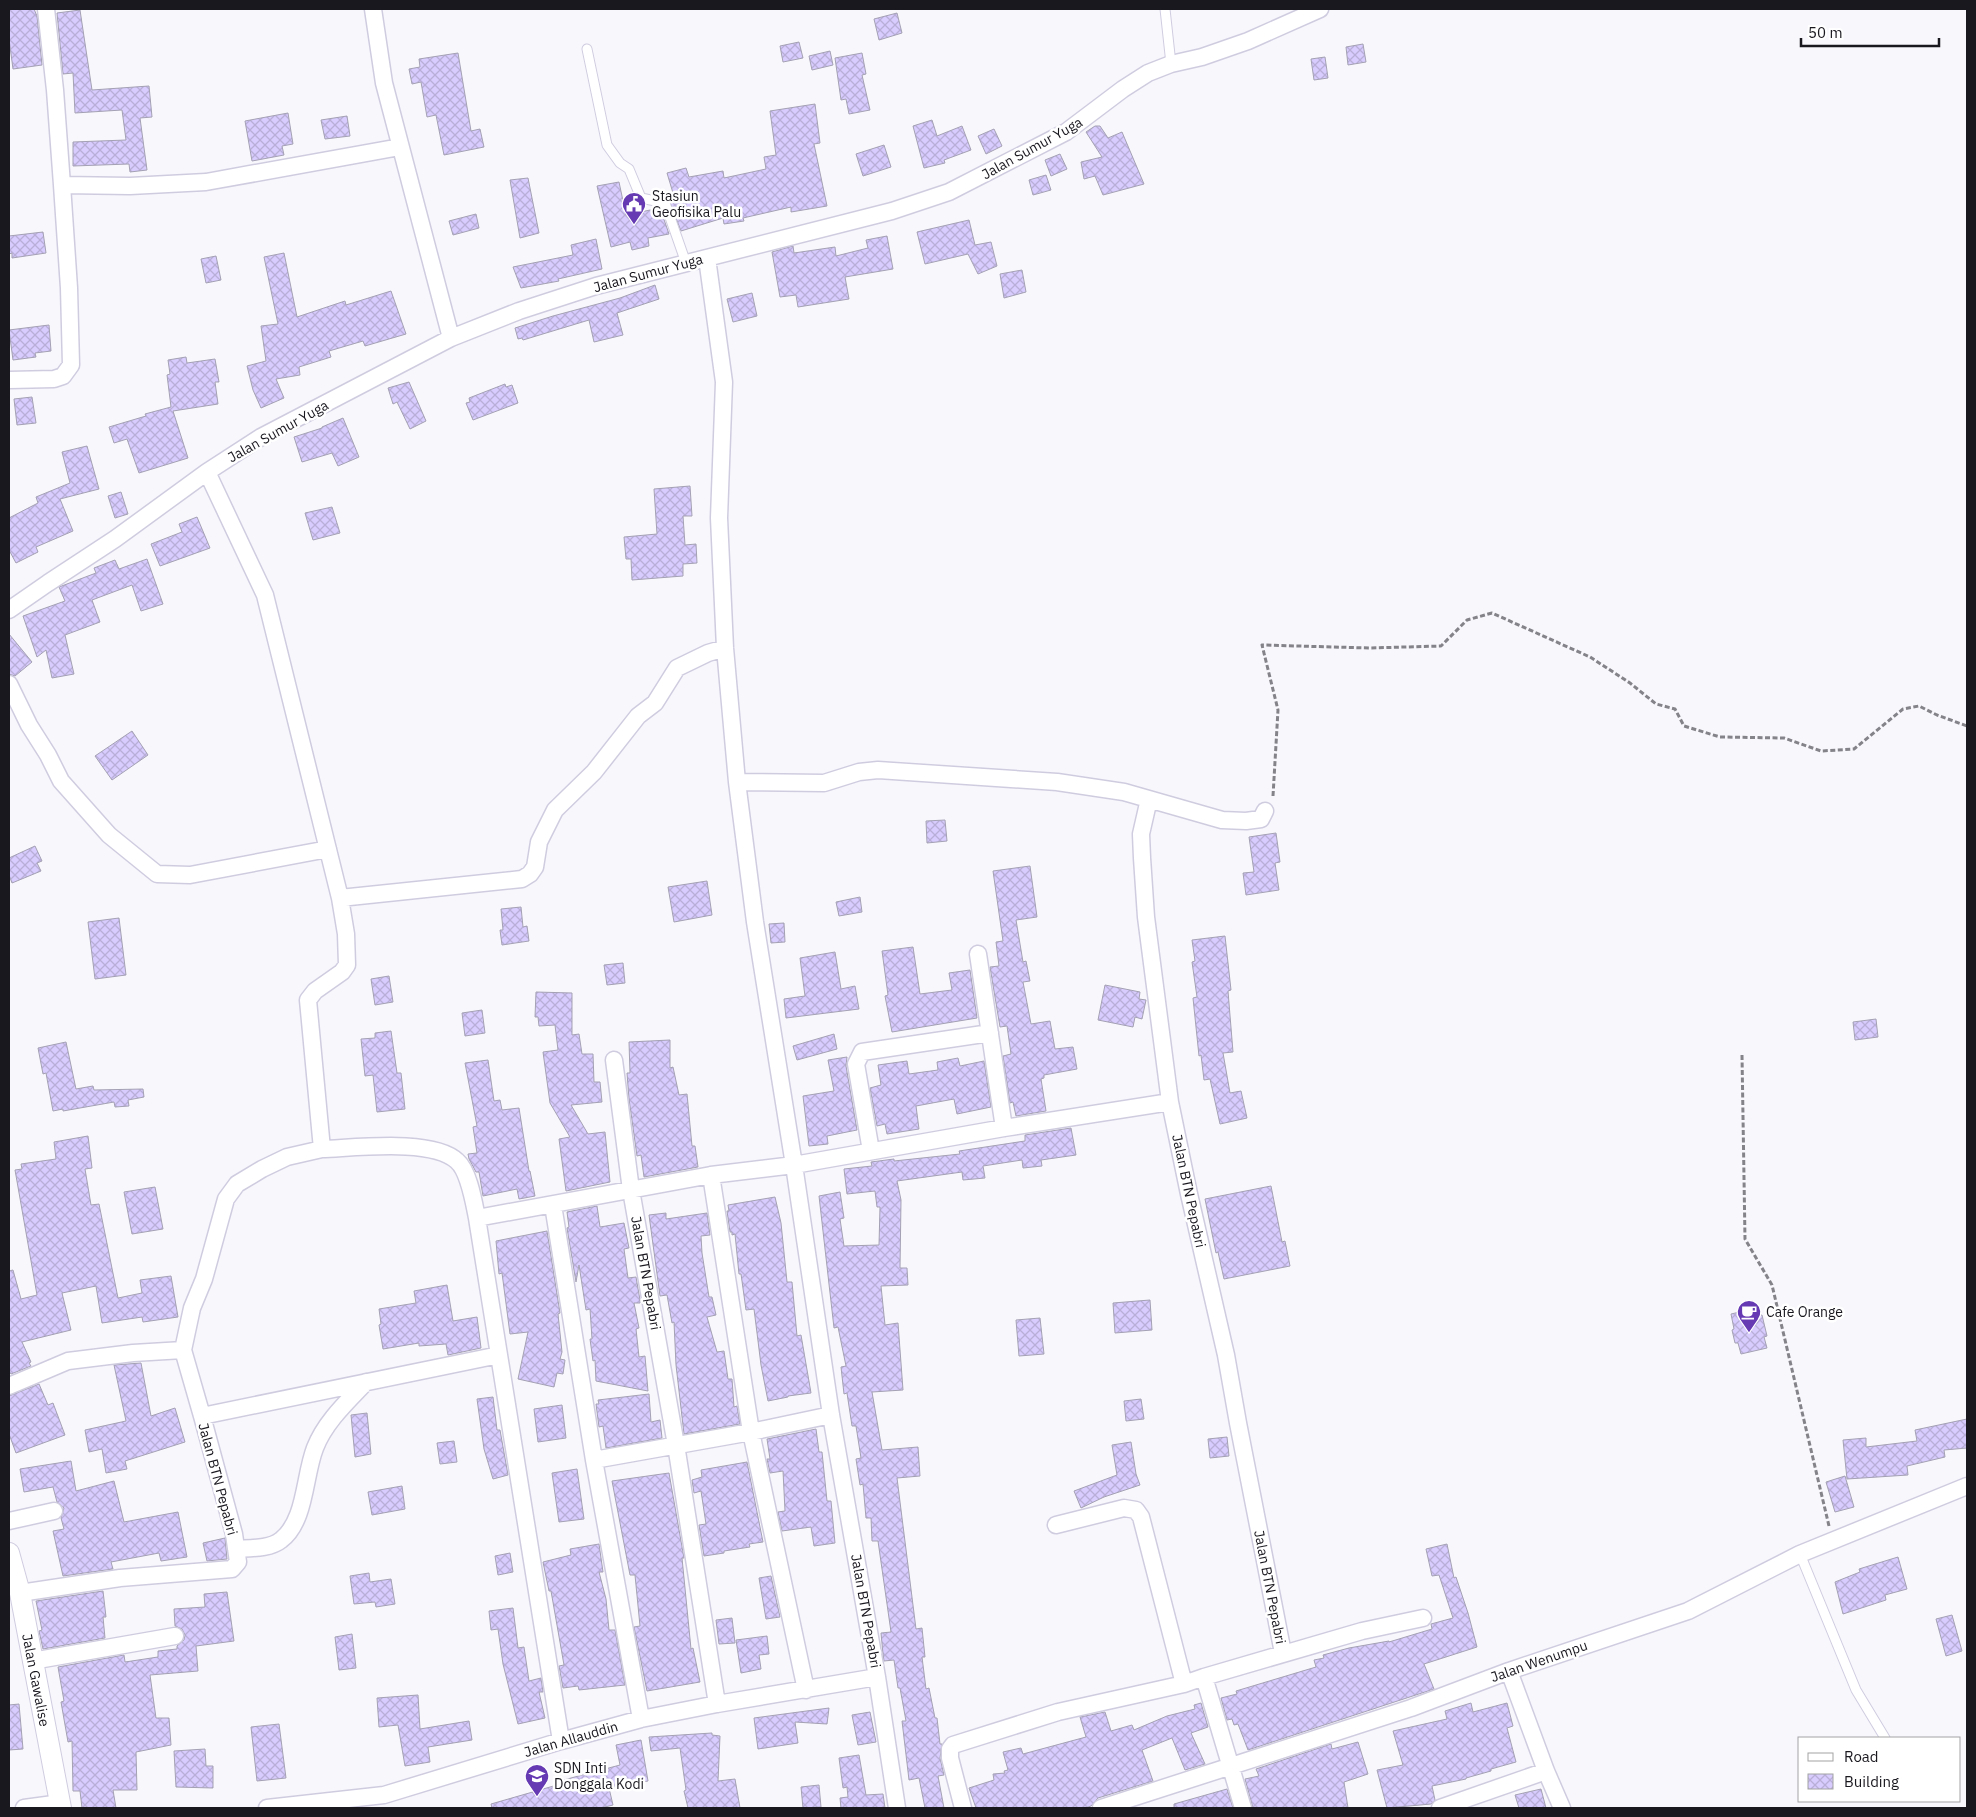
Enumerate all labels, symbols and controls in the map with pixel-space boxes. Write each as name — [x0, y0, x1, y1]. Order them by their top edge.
scale bar — [1801, 15, 1938, 47]
text: 50 m — [1808, 23, 1843, 42]
street label: Jalan Sumur Yuga — [978, 113, 1086, 183]
place label: Stasiun Geofisika Palu — [652, 187, 741, 221]
public building icon: Stasiun Geofisika Palu — [621, 191, 647, 225]
street label: Jalan Sumur Yuga — [591, 250, 705, 296]
street label: Jalan Sumur Yuga — [224, 396, 332, 466]
street label: Jalan BTN Pepabri — [1168, 1133, 1210, 1249]
street label: Jalan BTN Pepabri — [627, 1215, 665, 1331]
cafe icon: Cafe Orange — [1736, 1299, 1762, 1333]
place label: Cafe Orange — [1766, 1303, 1843, 1321]
street label: Jalan BTN Pepabri — [194, 1421, 242, 1537]
street label: Jalan BTN Pepabri — [1250, 1529, 1290, 1645]
street label: Jalan BTN Pepabri — [847, 1553, 885, 1669]
street label: Jalan Gawalise — [18, 1632, 54, 1728]
street label: Jalan Wenumpu — [1488, 1636, 1590, 1686]
street label: Jalan Allauddin — [522, 1717, 620, 1761]
legend — [1798, 1737, 1961, 1802]
text: Road — [1844, 1747, 1879, 1766]
place label: SDN Inti Donggala Kodi — [554, 1759, 644, 1793]
school or university icon: SDN Inti Donggala Kodi — [524, 1763, 550, 1797]
text: Building — [1844, 1772, 1899, 1791]

